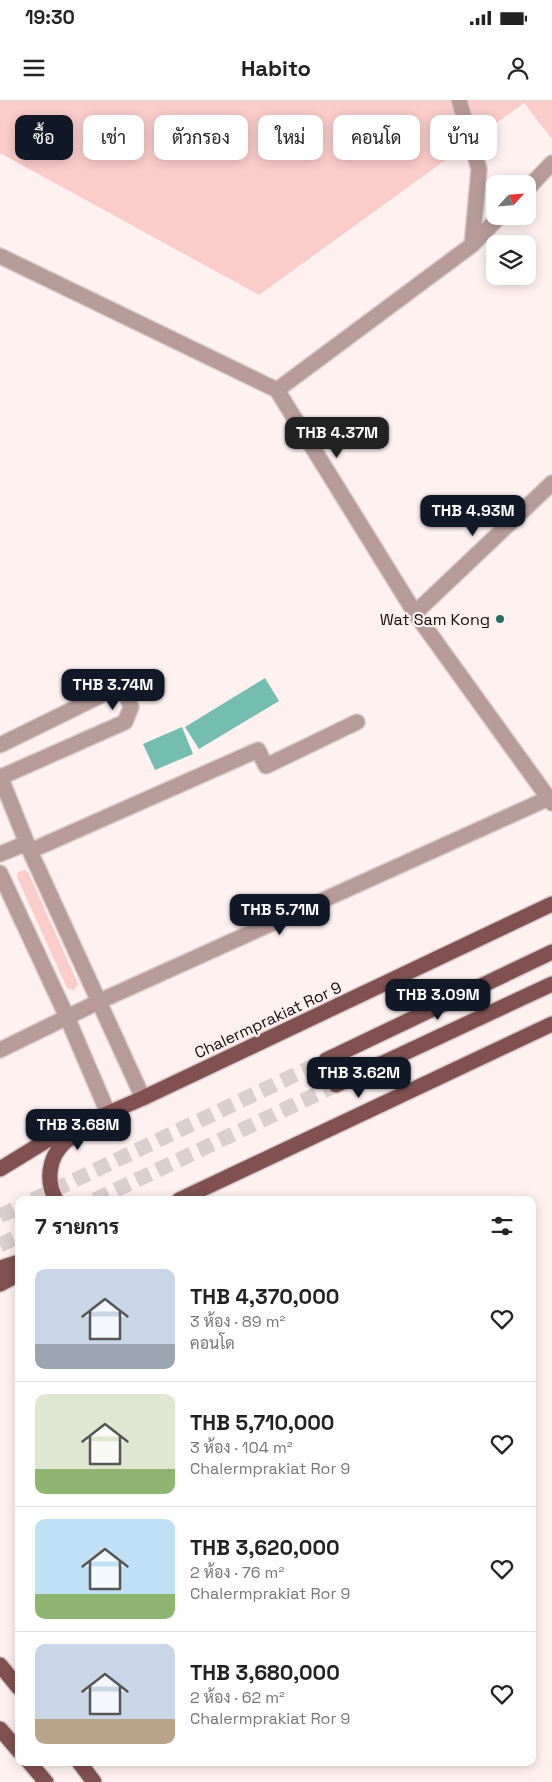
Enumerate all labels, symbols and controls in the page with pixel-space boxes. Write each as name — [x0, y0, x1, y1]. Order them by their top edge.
text: 19:30 — [25, 5, 75, 30]
icon: menu — [20, 54, 48, 82]
text: Habito — [241, 54, 311, 82]
icon: person — [504, 54, 532, 82]
chip: ซื้อ — [15, 115, 73, 160]
chip: เช่า — [83, 115, 144, 160]
chip: ตัวกรอง — [154, 115, 248, 160]
chip: ใหม่ — [258, 115, 323, 160]
chip: คอนโด — [333, 115, 420, 160]
chip: บ้าน — [430, 115, 497, 160]
north arrow — [486, 175, 536, 225]
map controls — [486, 175, 536, 285]
button: layers — [486, 235, 536, 285]
pin: THB 4.37M — [280, 416, 394, 459]
text: THB 4.37M — [296, 422, 378, 443]
pin: THB 4.93M — [416, 494, 530, 537]
text: THB 4.93M — [431, 500, 515, 521]
place label: Wat Sam Kong — [380, 609, 490, 630]
marker: Wat Sam Kong — [494, 613, 506, 625]
pin: THB 3.74M — [56, 668, 170, 711]
text: THB 3.74M — [73, 674, 153, 695]
pin: THB 5.71M — [223, 894, 337, 936]
text: THB 5.71M — [241, 899, 319, 920]
street label: Chalermprakiat Ror 9 — [191, 977, 345, 1063]
pin: THB 3.09M — [381, 978, 495, 1021]
text: THB 3.09M — [396, 984, 480, 1005]
pin: THB 3.62M — [302, 1056, 416, 1099]
text: THB 3.62M — [318, 1062, 400, 1083]
pin: THB 3.68M — [21, 1108, 135, 1151]
text: THB 3.68M — [37, 1114, 119, 1135]
icon: filters — [488, 1212, 516, 1240]
text: 7 รายการ — [35, 1213, 119, 1240]
text: THB 4,370,000 — [190, 1283, 339, 1310]
icon: home — [75, 1289, 135, 1349]
icon: heart — [488, 1305, 516, 1333]
text: 3 ห้อง · 89 m² — [190, 1311, 285, 1332]
text: คอนโด — [190, 1333, 235, 1354]
text: THB 5,710,000 — [190, 1409, 334, 1436]
icon: home — [75, 1414, 135, 1474]
icon: heart — [488, 1430, 516, 1458]
text: 3 ห้อง · 104 m² — [190, 1437, 293, 1458]
text: Chalermprakiat Ror 9 — [190, 1458, 350, 1479]
text: THB 3,620,000 — [190, 1534, 340, 1561]
icon: home — [75, 1539, 135, 1599]
icon: heart — [488, 1555, 516, 1583]
text: 2 ห้อง · 76 m² — [190, 1562, 284, 1583]
text: Chalermprakiat Ror 9 — [190, 1583, 350, 1604]
text: THB 3,680,000 — [190, 1659, 340, 1686]
icon: home — [75, 1664, 135, 1724]
icon: heart — [488, 1680, 516, 1708]
text: 2 ห้อง · 62 m² — [190, 1687, 285, 1708]
text: Chalermprakiat Ror 9 — [190, 1708, 350, 1729]

